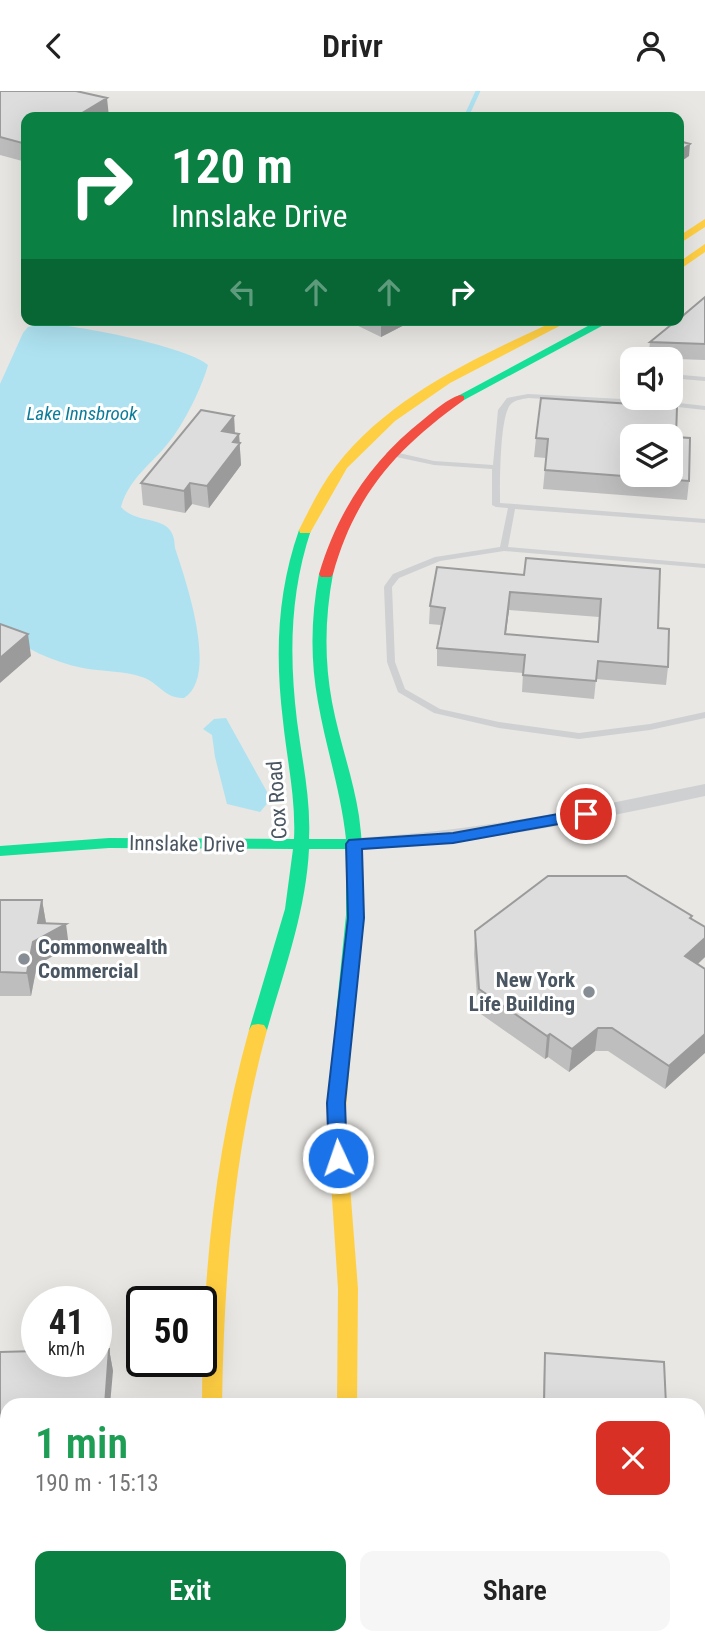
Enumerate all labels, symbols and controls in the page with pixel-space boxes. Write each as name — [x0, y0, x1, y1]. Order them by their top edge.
icon: back — [35, 27, 73, 65]
text: Drivr — [322, 27, 383, 65]
icon: person — [632, 27, 670, 65]
text: 120 m — [171, 138, 293, 195]
icon: right — [56, 140, 147, 231]
text: Innslake Drive — [171, 197, 348, 235]
icon: left — [224, 273, 262, 311]
icon: ahead — [297, 273, 335, 311]
icon: ahead — [370, 273, 408, 311]
icon: right — [443, 273, 481, 311]
map controls — [620, 347, 683, 487]
button: sound — [620, 347, 683, 410]
water label: Lake Innsbrook — [27, 402, 138, 425]
button: layers — [620, 424, 683, 487]
street label: Cox Road — [262, 760, 292, 840]
pin — [556, 784, 616, 844]
icon: arrive — [567, 795, 605, 833]
street label: Innslake Drive — [129, 831, 245, 857]
place label: Commonwealth Commercial — [38, 935, 168, 983]
marker: Commonwealth Commercial — [16, 951, 32, 967]
place label: New York Life Building — [469, 968, 576, 1016]
marker: New York Life Building — [581, 984, 597, 1000]
position arrow — [301, 1121, 375, 1195]
speed limit sign: 50 — [126, 1286, 217, 1377]
text: 41 — [49, 1302, 84, 1343]
text: km/h — [48, 1338, 85, 1359]
text: 1 min — [35, 1419, 128, 1468]
button: close — [596, 1421, 670, 1495]
text: 190 m · 15:13 — [35, 1470, 159, 1497]
button: Exit — [35, 1551, 346, 1631]
button: Share — [360, 1551, 670, 1631]

